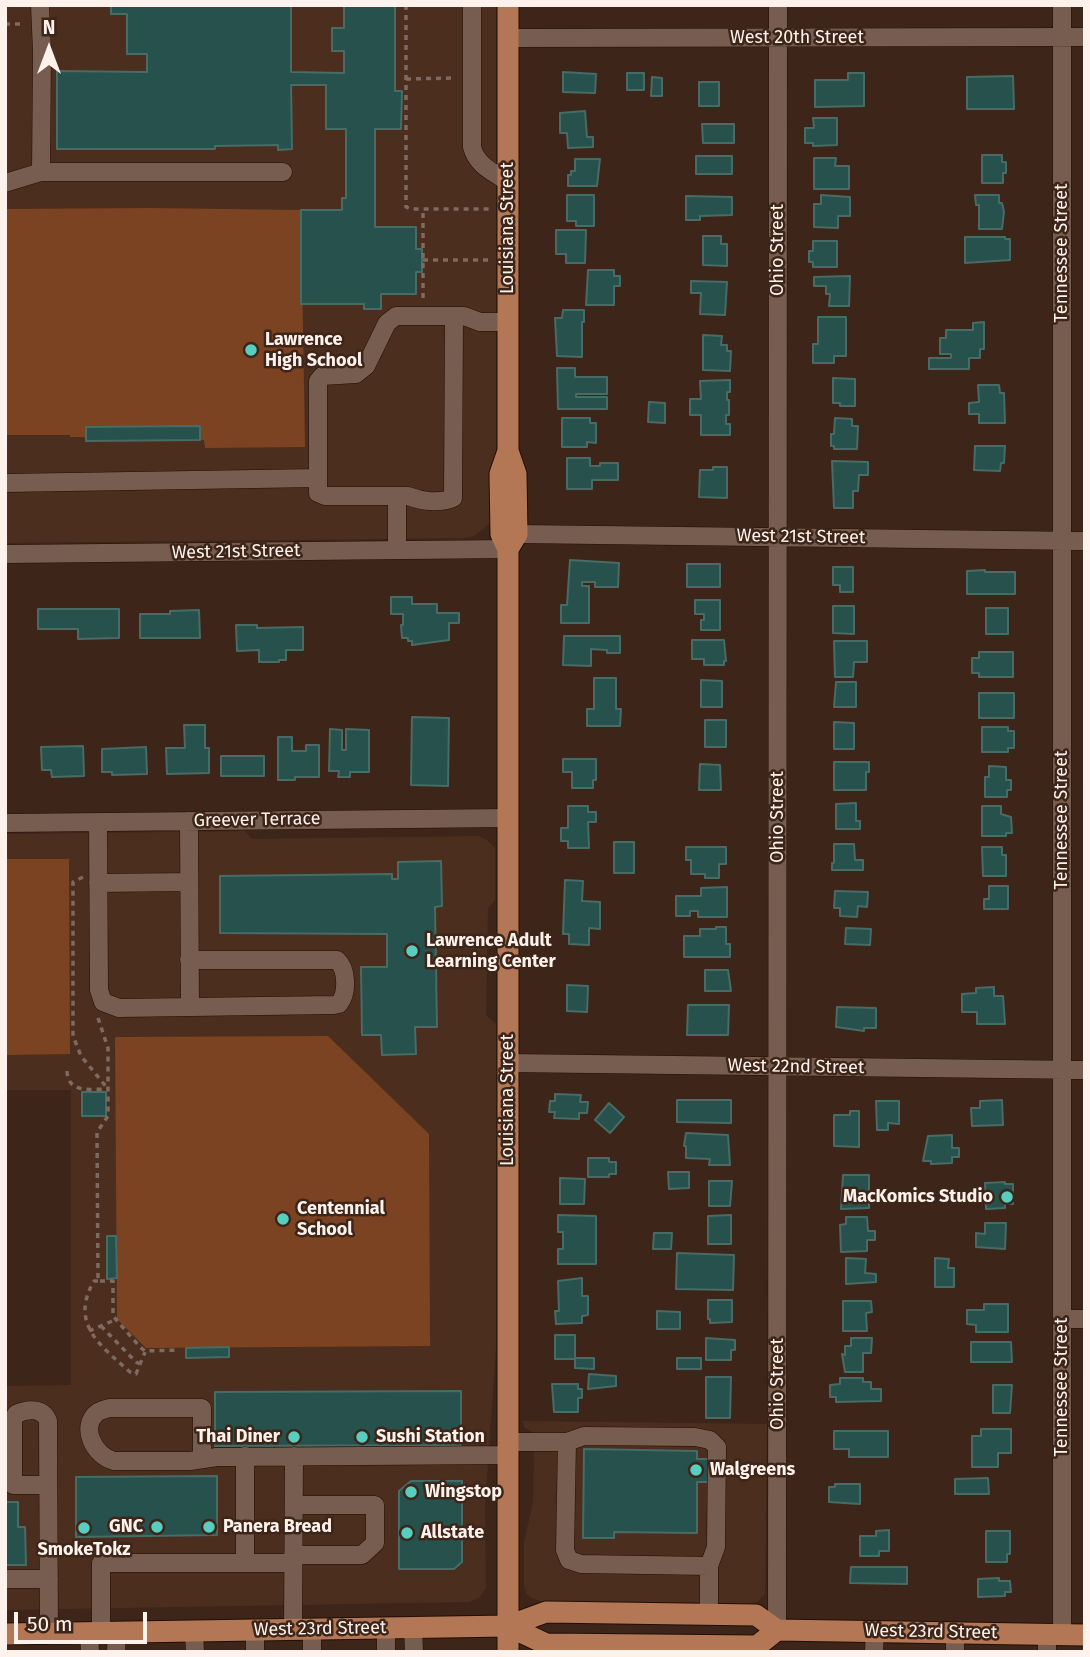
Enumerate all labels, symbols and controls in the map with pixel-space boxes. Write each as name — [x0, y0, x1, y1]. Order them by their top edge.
north arrow — [14, 14, 84, 84]
text: N — [43, 16, 55, 39]
street label: West 20th Street — [730, 27, 864, 49]
street label: Louisiana Street — [497, 162, 519, 294]
street label: Tennessee Street — [1051, 184, 1073, 322]
street label: Ohio Street — [767, 204, 789, 296]
place label: Lawrence High School — [265, 329, 362, 372]
marker: Lawrence High School — [243, 342, 259, 358]
street label: West 21st Street — [736, 525, 866, 549]
street label: West 21st Street — [171, 540, 301, 564]
street label: Tennessee Street — [1051, 751, 1073, 889]
street label: Ohio Street — [767, 771, 789, 863]
street label: Greever Terrace — [193, 808, 321, 832]
place label: Lawrence Adult Learning Center — [426, 930, 556, 972]
marker: Lawrence Adult Learning Center — [404, 943, 420, 959]
street label: Louisiana Street — [497, 1034, 519, 1166]
street label: West 22nd Street — [727, 1055, 865, 1079]
place label: MacKomics Studio — [843, 1186, 993, 1208]
marker: MacKomics Studio — [999, 1189, 1015, 1205]
place label: Centennial School — [297, 1198, 385, 1240]
marker: Centennial School — [275, 1211, 291, 1227]
street label: Tennessee Street — [1051, 1318, 1073, 1456]
street label: Ohio Street — [767, 1338, 789, 1430]
place label: Thai Diner — [196, 1426, 280, 1448]
place label: Sushi Station — [376, 1426, 485, 1448]
marker: Thai Diner — [286, 1429, 302, 1445]
marker: Sushi Station — [354, 1429, 370, 1445]
place label: Walgreens — [710, 1459, 795, 1481]
marker: Walgreens — [688, 1462, 704, 1478]
place label: Wingstop — [425, 1481, 502, 1503]
marker: Wingstop — [403, 1484, 419, 1500]
place label: GNC — [109, 1516, 143, 1538]
place label: Panera Bread — [223, 1516, 332, 1538]
marker: GNC — [149, 1519, 165, 1535]
marker: Panera Bread — [201, 1519, 217, 1535]
marker: SmokeTokz — [76, 1520, 92, 1536]
place label: Allstate — [421, 1522, 484, 1544]
marker: Allstate — [399, 1525, 415, 1541]
place label: SmokeTokz — [37, 1539, 131, 1561]
scale bar — [18, 1598, 150, 1642]
text: 50 m — [27, 1611, 73, 1637]
street label: West 23rd Street — [253, 1617, 387, 1641]
street label: West 23rd Street — [864, 1620, 998, 1644]

